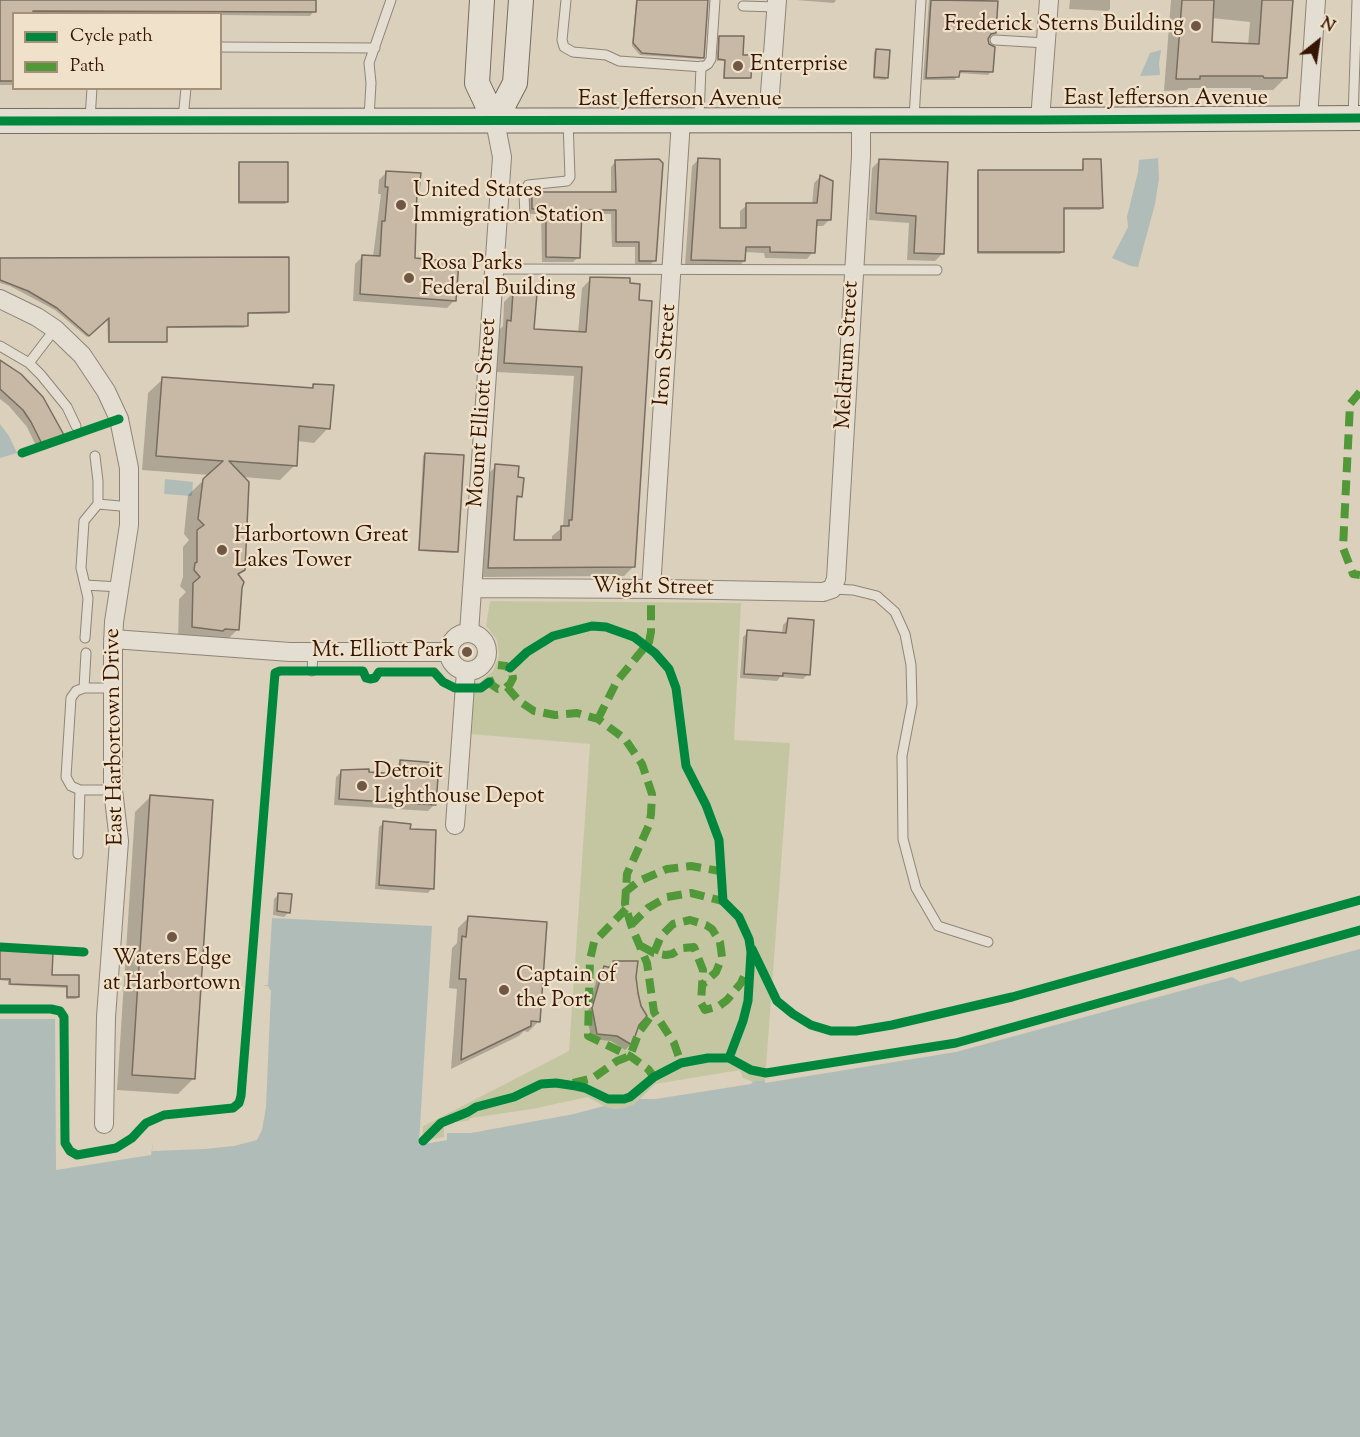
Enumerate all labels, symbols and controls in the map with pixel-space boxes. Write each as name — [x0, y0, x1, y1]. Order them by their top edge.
legend — [12, 12, 222, 90]
north arrow — [1288, 12, 1348, 72]
place label: Frederick Sterns Building — [944, 13, 1184, 39]
text: N — [1316, 13, 1339, 39]
marker: Frederick Sterns Building — [1189, 19, 1203, 33]
text: Cycle path — [70, 24, 153, 50]
place label: Enterprise — [750, 53, 848, 79]
text: Path — [70, 54, 105, 80]
marker: Enterprise — [731, 59, 745, 73]
street label: East Jefferson Avenue — [1064, 87, 1268, 113]
street label: East Jefferson Avenue — [578, 88, 782, 114]
place label: United States Immigration Station — [413, 179, 604, 230]
marker: United States Immigration Station — [394, 198, 408, 212]
place label: Rosa Parks Federal Building — [421, 252, 576, 304]
marker: Rosa Parks Federal Building — [402, 271, 416, 285]
street label: Meldrum Street — [832, 280, 866, 430]
street label: Iron Street — [650, 303, 684, 407]
street label: Mount Elliott Street — [464, 317, 504, 509]
place label: Harbortown Great Lakes Tower — [234, 524, 409, 576]
marker: Harbortown Great Lakes Tower — [215, 543, 229, 557]
street label: Wight Street — [592, 575, 714, 603]
street label: East Harbortown Drive — [101, 628, 131, 846]
place label: Mt. Elliott Park — [312, 639, 455, 665]
marker: Mt. Elliott Park — [460, 645, 474, 659]
place label: Detroit Lighthouse Depot — [374, 760, 544, 812]
marker: Detroit Lighthouse Depot — [355, 779, 369, 793]
marker: Waters Edge at Harbortown — [165, 930, 179, 944]
place label: Waters Edge at Harbortown — [103, 947, 241, 998]
place label: Captain of the Port — [516, 964, 617, 1016]
marker: Captain of the Port — [497, 983, 511, 997]

